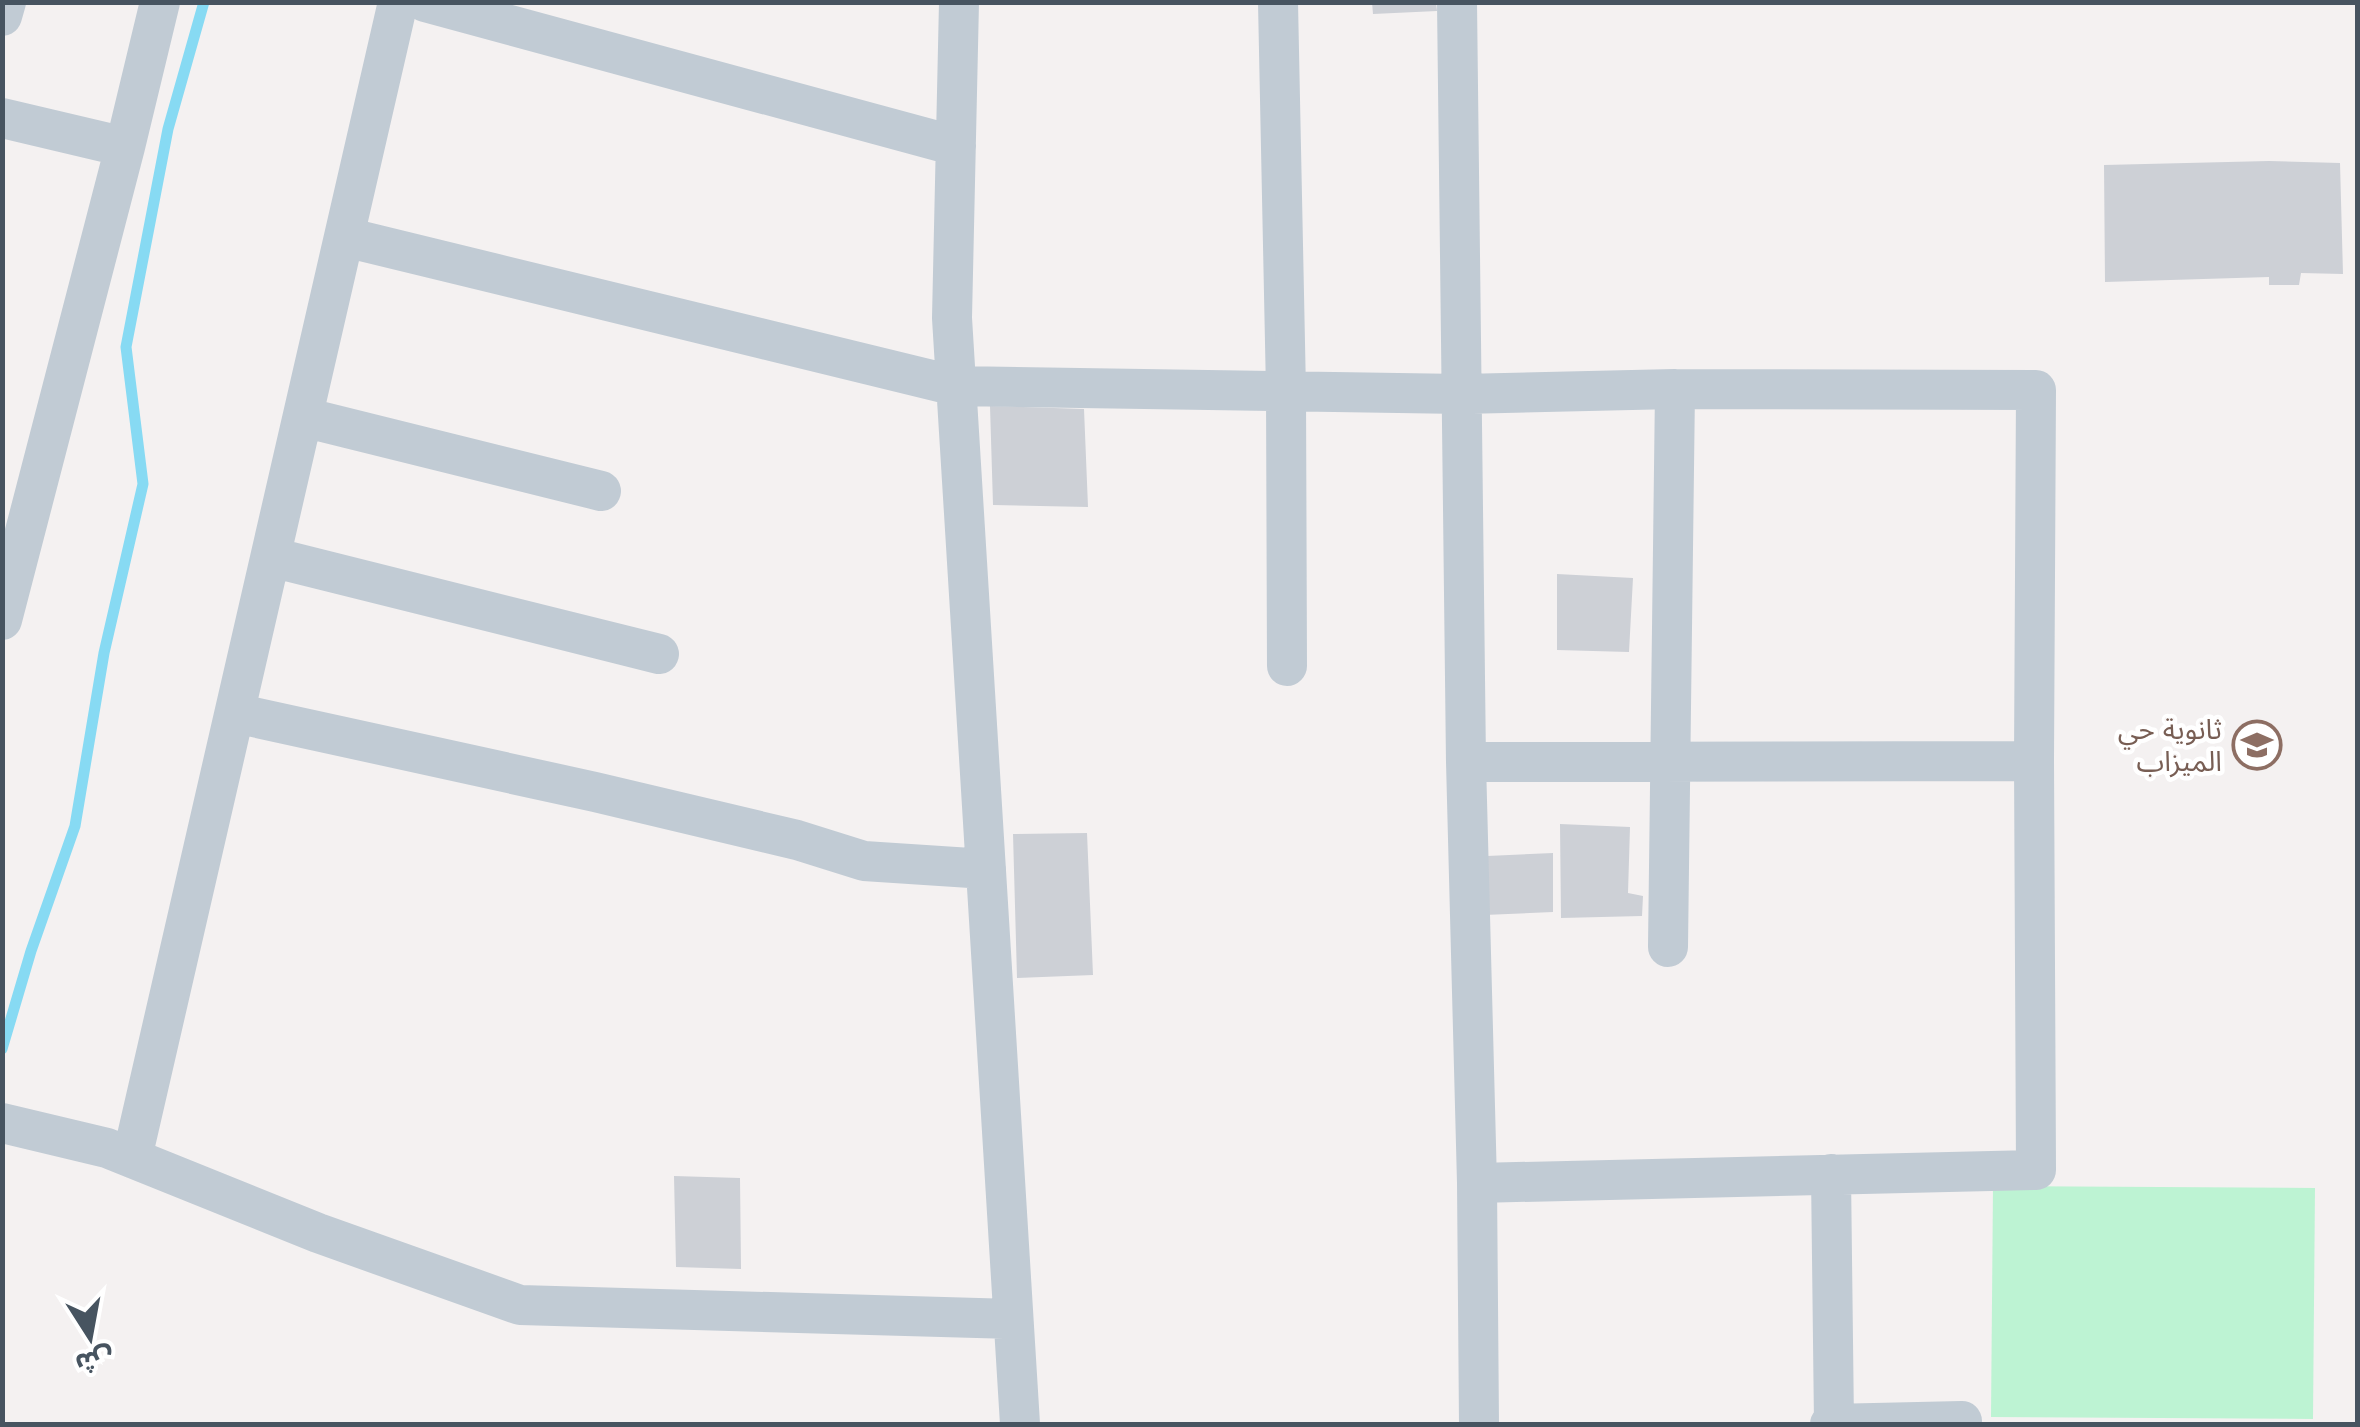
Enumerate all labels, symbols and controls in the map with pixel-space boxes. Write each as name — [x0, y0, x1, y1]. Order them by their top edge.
place label: ثانوية حي الميزاب — [2118, 712, 2222, 778]
school or university icon: ثانوية حي الميزاب — [2231, 719, 2283, 771]
north arrow — [40, 1287, 140, 1387]
text: ش — [73, 1341, 117, 1382]

